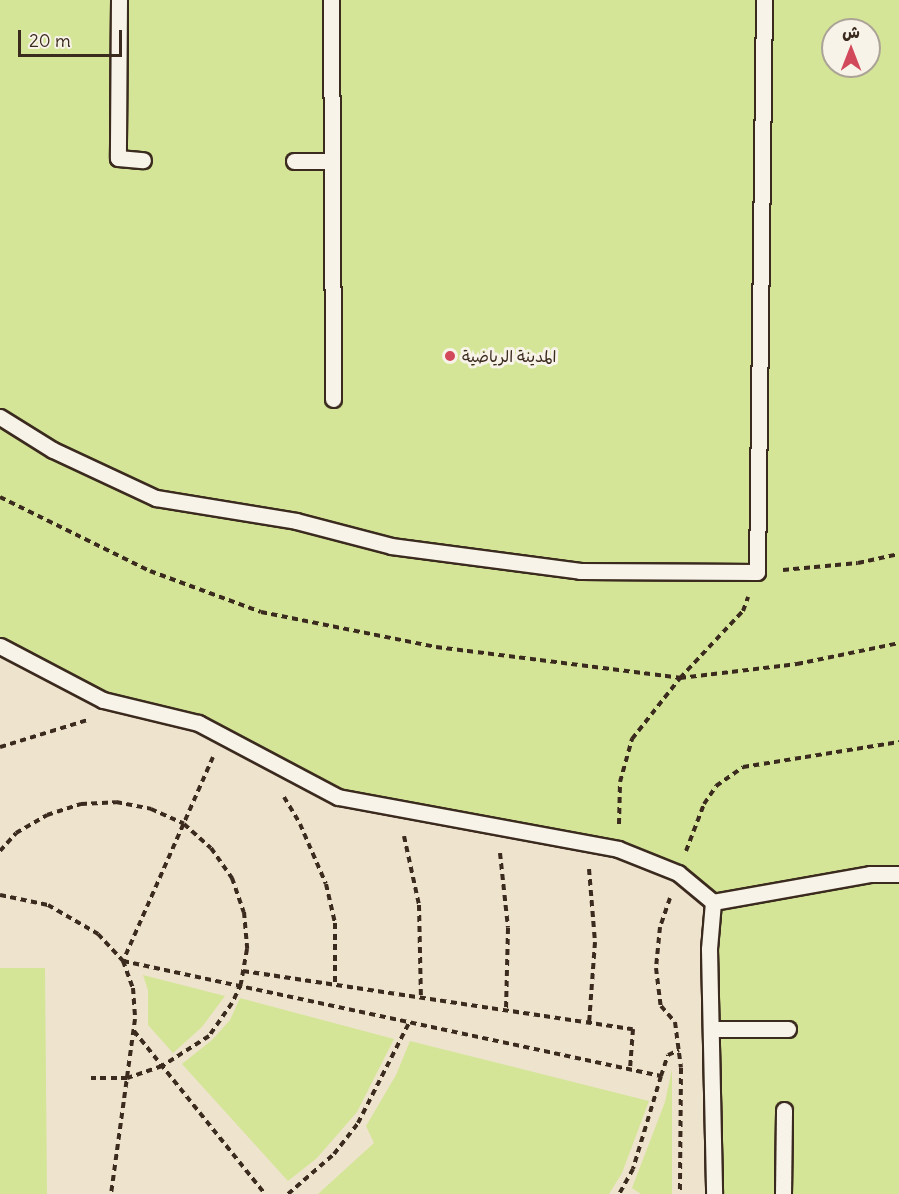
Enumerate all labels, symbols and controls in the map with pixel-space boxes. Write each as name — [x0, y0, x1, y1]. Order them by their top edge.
scale bar — [21, 18, 124, 56]
north arrow — [821, 18, 881, 78]
text: ش — [842, 22, 860, 42]
text: 20 m — [29, 29, 71, 52]
place label: المدينة الرياضية — [462, 346, 556, 366]
marker: المدينة الرياضية — [443, 349, 457, 363]

